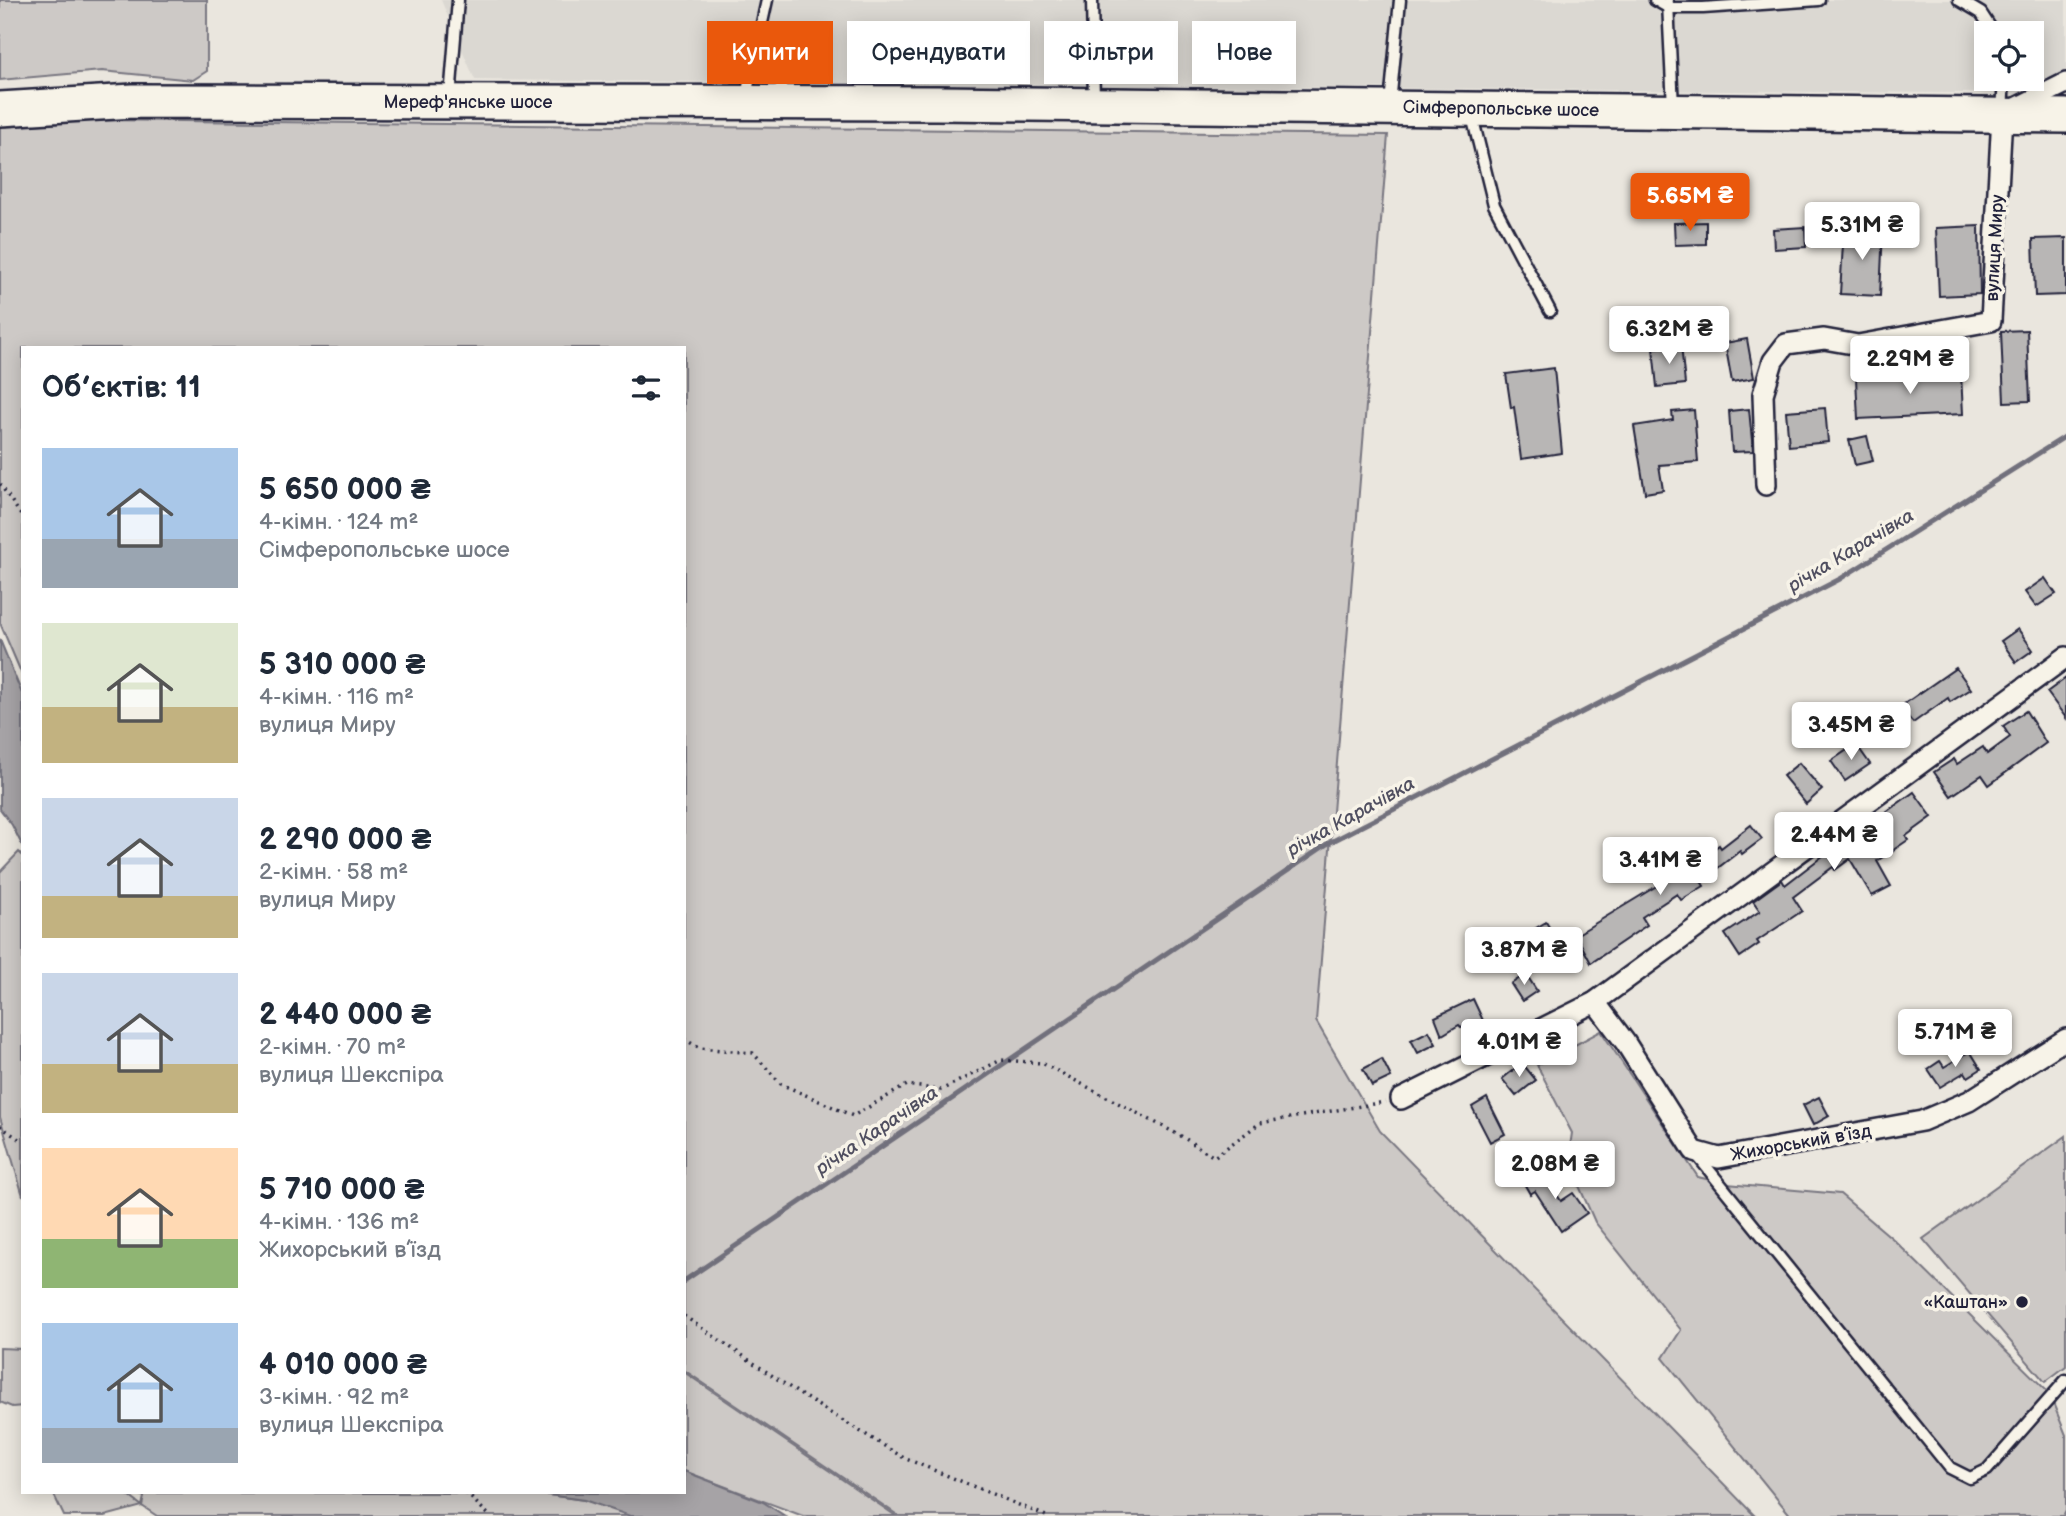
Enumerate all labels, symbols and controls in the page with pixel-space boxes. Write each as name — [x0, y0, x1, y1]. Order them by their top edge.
chip: Купити — [707, 21, 833, 84]
chip: Орендувати — [847, 21, 1030, 84]
chip: Фільтри — [1044, 21, 1178, 84]
chip: Нове — [1192, 21, 1296, 84]
map controls — [1974, 21, 2044, 91]
button: locate — [1974, 21, 2044, 91]
street label: Мереф'янське шосе — [384, 92, 552, 113]
street label: Сімферопольське шосе — [1403, 97, 1599, 121]
pin: 5.65M ₴ — [1625, 174, 1755, 233]
text: 5.65M ₴ — [1647, 182, 1733, 210]
street label: вулиця Миру — [1982, 193, 2008, 302]
pin: 5.31M ₴ — [1797, 202, 1927, 262]
text: 5.31M ₴ — [1821, 211, 1903, 239]
pin: 6.32M ₴ — [1604, 306, 1734, 366]
text: 6.32M ₴ — [1625, 315, 1713, 343]
pin: 2.29M ₴ — [1845, 336, 1975, 396]
text: 2.29M ₴ — [1866, 345, 1954, 373]
icon: filters — [627, 369, 665, 407]
text: Об’єктів: 11 — [42, 370, 201, 406]
text: 5 650 000 ₴ — [259, 472, 431, 508]
icon: home — [98, 476, 182, 560]
water label: річка Карачівка — [1783, 504, 1918, 598]
text: 4-кімн. · 124 m² — [259, 508, 418, 536]
text: Сімферопольське шосе — [259, 536, 510, 564]
text: 5 310 000 ₴ — [259, 647, 426, 683]
icon: home — [98, 651, 182, 735]
text: 4-кімн. · 116 m² — [259, 683, 414, 711]
pin: 3.45M ₴ — [1786, 702, 1916, 762]
text: вулиця Миру — [259, 711, 396, 739]
text: 3.45M ₴ — [1808, 711, 1894, 739]
water label: річка Карачівка — [1282, 772, 1419, 862]
pin: 2.44M ₴ — [1769, 812, 1899, 872]
text: 2.44M ₴ — [1790, 821, 1878, 849]
text: 2 290 000 ₴ — [259, 822, 432, 858]
icon: home — [98, 826, 182, 910]
pin: 3.41M ₴ — [1595, 838, 1725, 897]
text: 3.41M ₴ — [1619, 846, 1701, 874]
text: 2-кімн. · 58 m² — [259, 858, 408, 886]
text: вулиця Миру — [259, 886, 396, 914]
pin: 3.87M ₴ — [1459, 928, 1589, 987]
text: 3.87M ₴ — [1481, 936, 1567, 964]
text: 2 440 000 ₴ — [259, 997, 431, 1033]
icon: home — [98, 1001, 182, 1085]
pin: 5.71M ₴ — [1890, 1010, 2020, 1069]
text: 5.71M ₴ — [1914, 1018, 1996, 1046]
pin: 4.01M ₴ — [1454, 1020, 1584, 1079]
text: 4.01M ₴ — [1477, 1028, 1561, 1056]
text: 2-кімн. · 70 m² — [259, 1033, 406, 1061]
text: вулиця Шекспіра — [259, 1061, 444, 1089]
water label: річка Карачівка — [810, 1081, 943, 1181]
street label: Жихорський в’їзд — [1729, 1120, 1873, 1166]
pin: 2.08M ₴ — [1490, 1142, 1620, 1201]
text: 2.08M ₴ — [1511, 1150, 1599, 1178]
text: 5 710 000 ₴ — [259, 1172, 425, 1208]
icon: home — [98, 1176, 182, 1260]
text: 4-кімн. · 136 m² — [259, 1208, 419, 1236]
text: Жихорський в’їзд — [259, 1236, 441, 1264]
place label: «Каштан» — [1924, 1292, 2008, 1313]
marker: «Каштан» — [2014, 1294, 2030, 1310]
text: 4 010 000 ₴ — [259, 1347, 427, 1383]
icon: home — [98, 1351, 182, 1435]
text: 3-кімн. · 92 m² — [259, 1383, 409, 1411]
text: вулиця Шекспіра — [259, 1411, 444, 1439]

